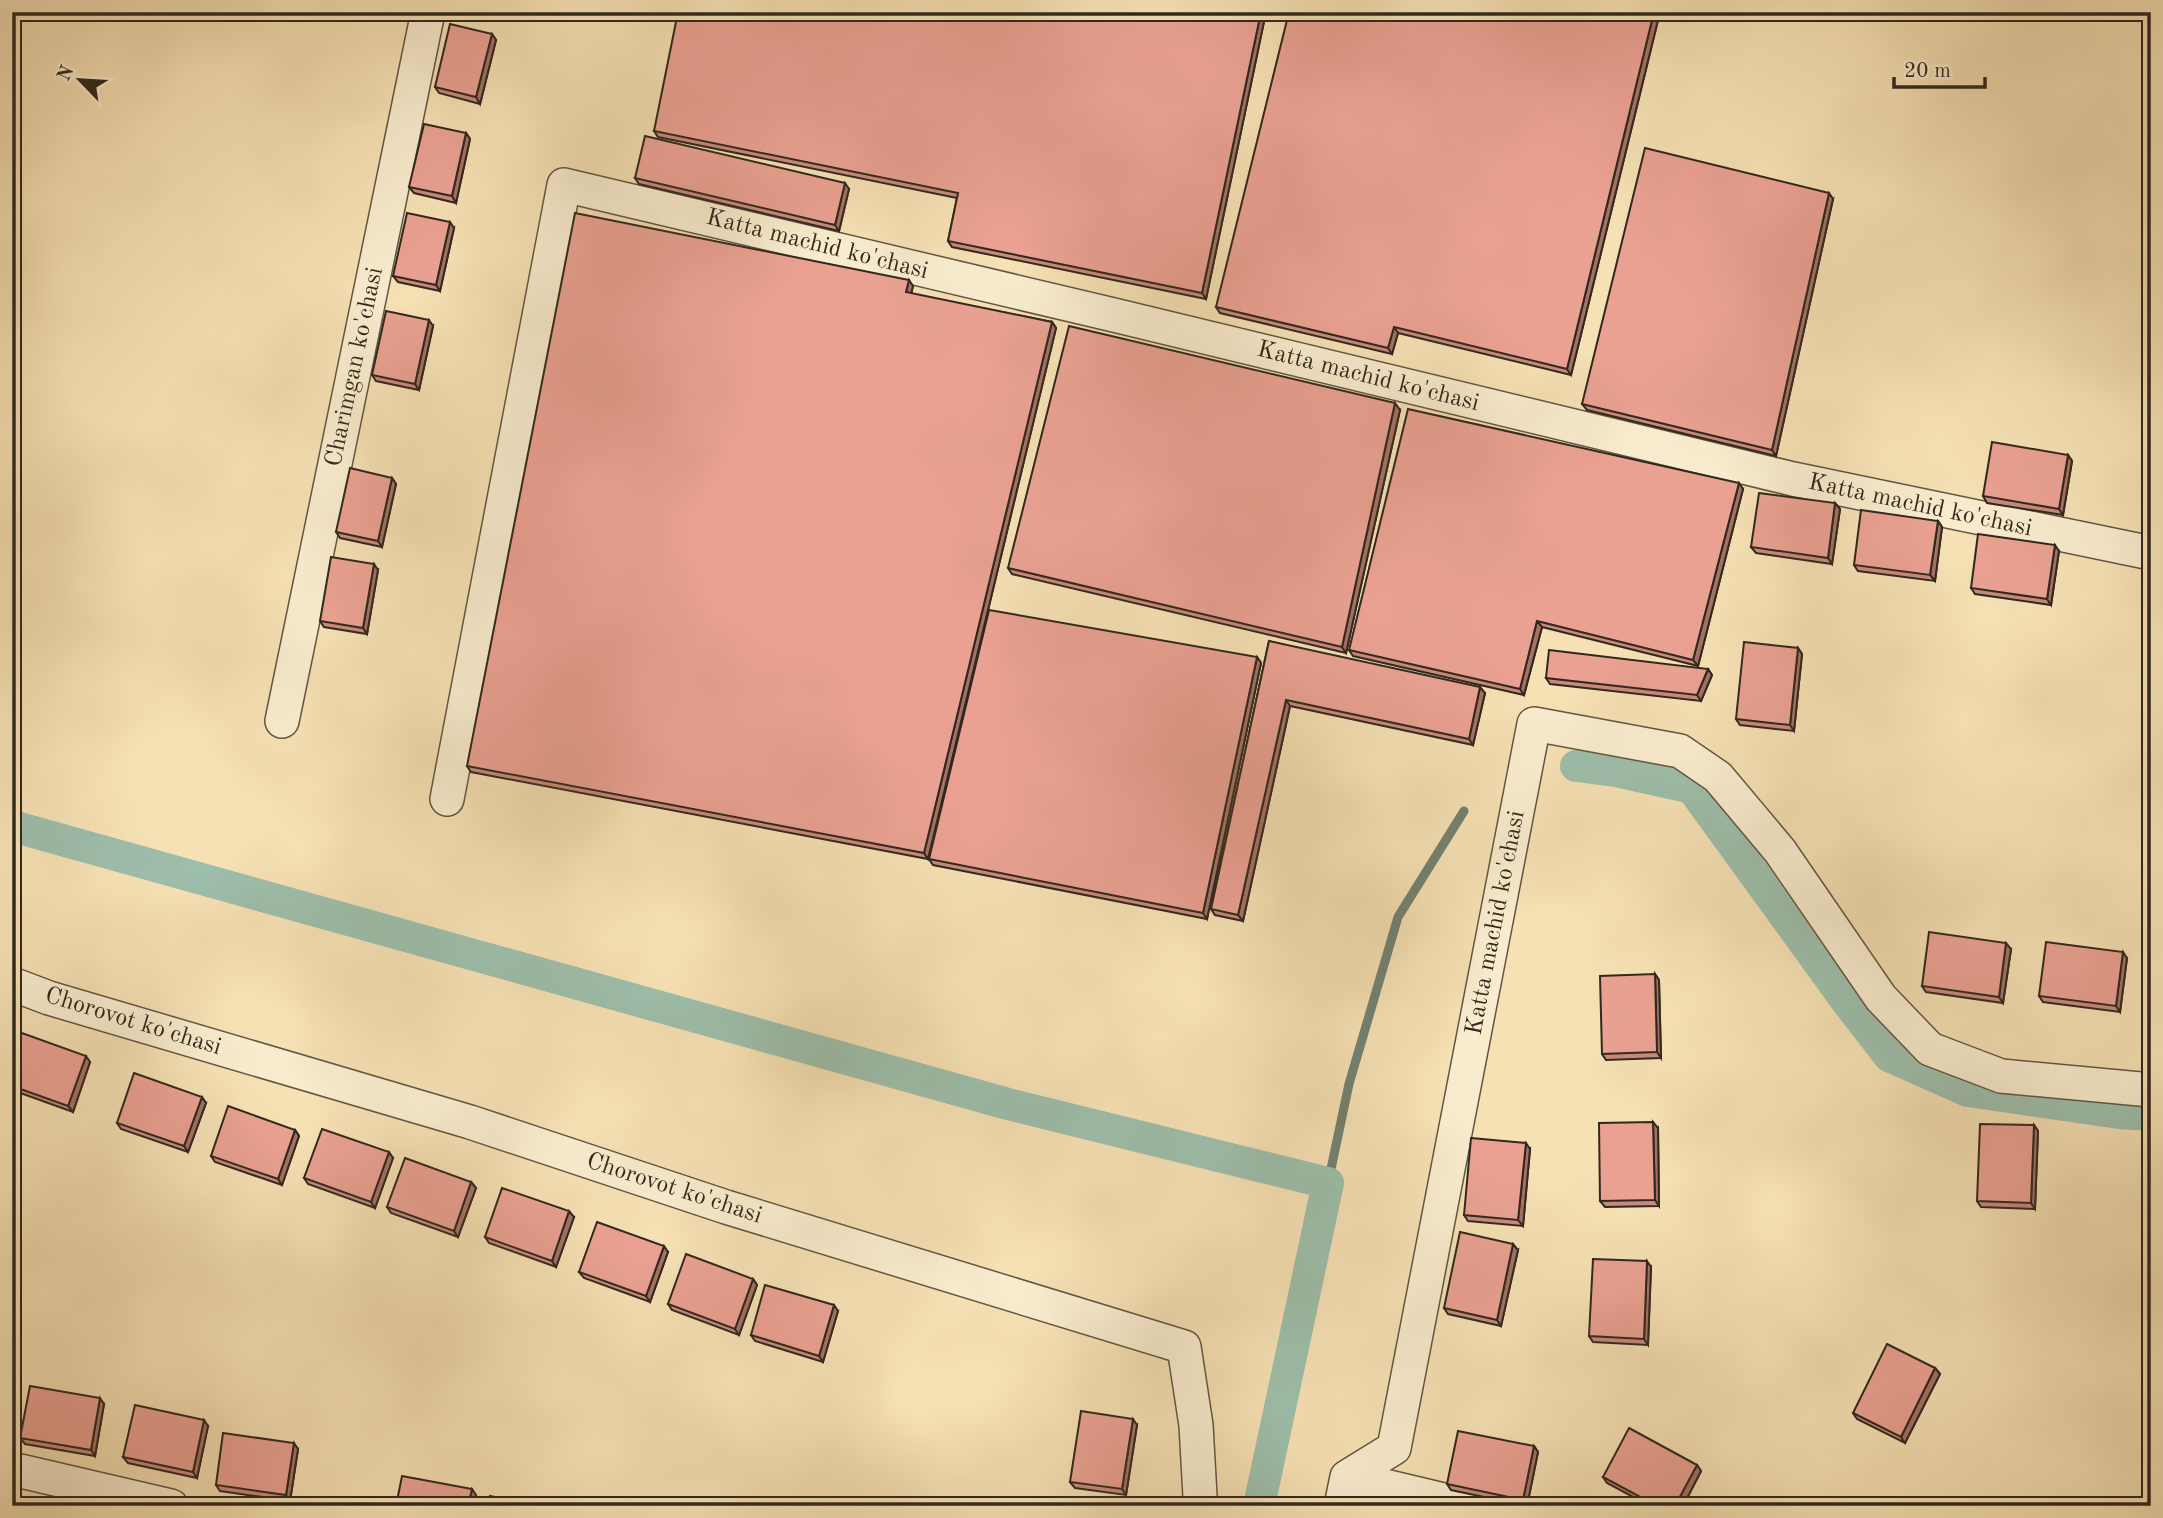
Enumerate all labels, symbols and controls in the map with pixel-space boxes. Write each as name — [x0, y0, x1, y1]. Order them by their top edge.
north arrow — [46, 46, 116, 116]
scale bar — [1894, 46, 1984, 90]
text: 20 m — [1904, 61, 1951, 82]
text: N — [55, 63, 79, 84]
street label: Katta machid ko'chasi — [704, 206, 930, 284]
street label: Charimgan ko'chasi — [322, 265, 388, 469]
street label: Katta machid ko'chasi — [1255, 338, 1481, 416]
street label: Katta machid ko'chasi — [1806, 471, 2034, 541]
street label: Katta machid ko'chasi — [1462, 809, 1530, 1037]
street label: Chorovot ko'chasi — [42, 984, 224, 1060]
street label: Chorovot ko'chasi — [583, 1149, 765, 1229]

